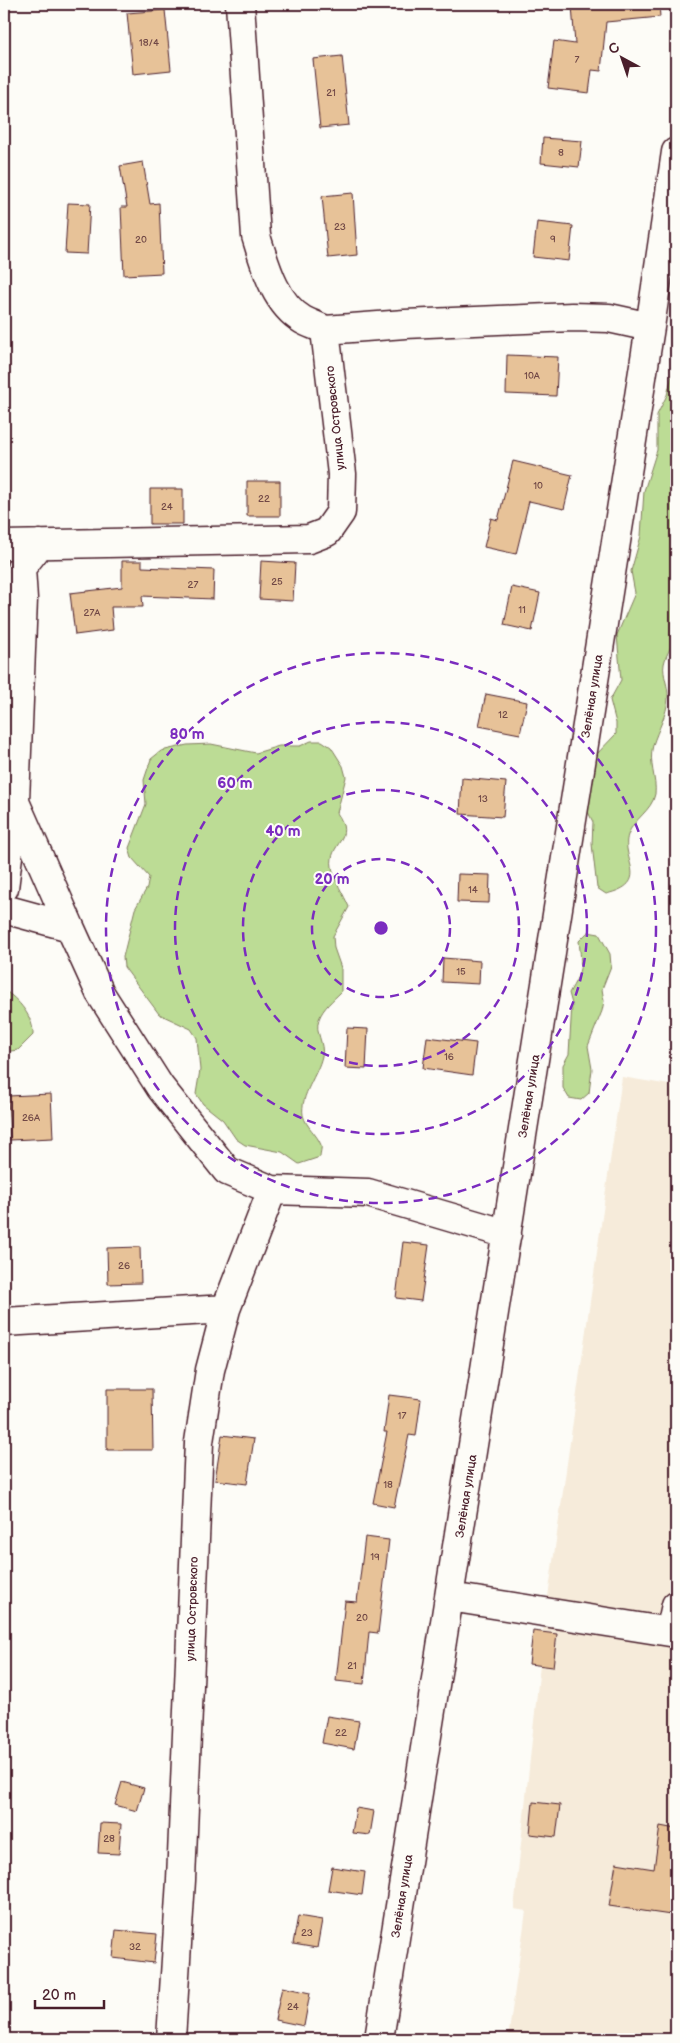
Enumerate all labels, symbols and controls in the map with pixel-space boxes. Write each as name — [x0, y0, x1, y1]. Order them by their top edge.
north arrow — [598, 32, 648, 82]
house number: 18/4 — [139, 37, 159, 49]
text: С — [605, 39, 623, 58]
house number: 7 — [575, 54, 580, 66]
house number: 21 — [326, 87, 336, 99]
house number: 8 — [558, 147, 564, 159]
house number: 23 — [334, 221, 346, 233]
house number: 9 — [550, 233, 556, 245]
house number: 20 — [135, 234, 147, 246]
street label: улица Островского — [323, 365, 348, 471]
house number: 10А — [524, 370, 541, 382]
house number: 10 — [533, 480, 543, 492]
house number: 22 — [258, 493, 270, 505]
house number: 24 — [161, 501, 173, 513]
house number: 25 — [271, 576, 283, 588]
house number: 27 — [188, 579, 198, 591]
house number: 11 — [518, 604, 526, 616]
house number: 27А — [84, 607, 101, 619]
street label: Зелёная улица — [579, 653, 606, 739]
house number: 12 — [498, 709, 508, 721]
text: 80 m — [169, 725, 205, 744]
text: 60 m — [217, 774, 253, 793]
house number: 13 — [478, 793, 488, 805]
text: 40 m — [265, 822, 301, 841]
text: 20 m — [315, 870, 350, 889]
house number: 14 — [468, 884, 478, 896]
centre of rings — [372, 919, 390, 937]
house number: 15 — [456, 966, 466, 978]
house number: 16 — [444, 1051, 454, 1063]
street label: Зелёная улица — [516, 1053, 543, 1139]
house number: 26А — [22, 1112, 41, 1124]
house number: 26 — [118, 1260, 130, 1272]
house number: 17 — [398, 1410, 406, 1422]
street label: Зелёная улица — [453, 1453, 480, 1539]
house number: 18 — [383, 1479, 393, 1491]
house number: 19 — [370, 1551, 380, 1563]
street label: улица Островского — [183, 1556, 202, 1662]
house number: 20 — [356, 1612, 368, 1624]
house number: 21 — [347, 1660, 357, 1672]
house number: 22 — [335, 1727, 347, 1739]
house number: 28 — [103, 1833, 115, 1845]
street label: Зелёная улица — [389, 1853, 416, 1939]
house number: 23 — [301, 1927, 313, 1939]
house number: 32 — [129, 1941, 141, 1953]
scale bar — [35, 1978, 104, 2010]
text: 20 m — [42, 1986, 76, 2005]
house number: 24 — [287, 2001, 299, 2013]

